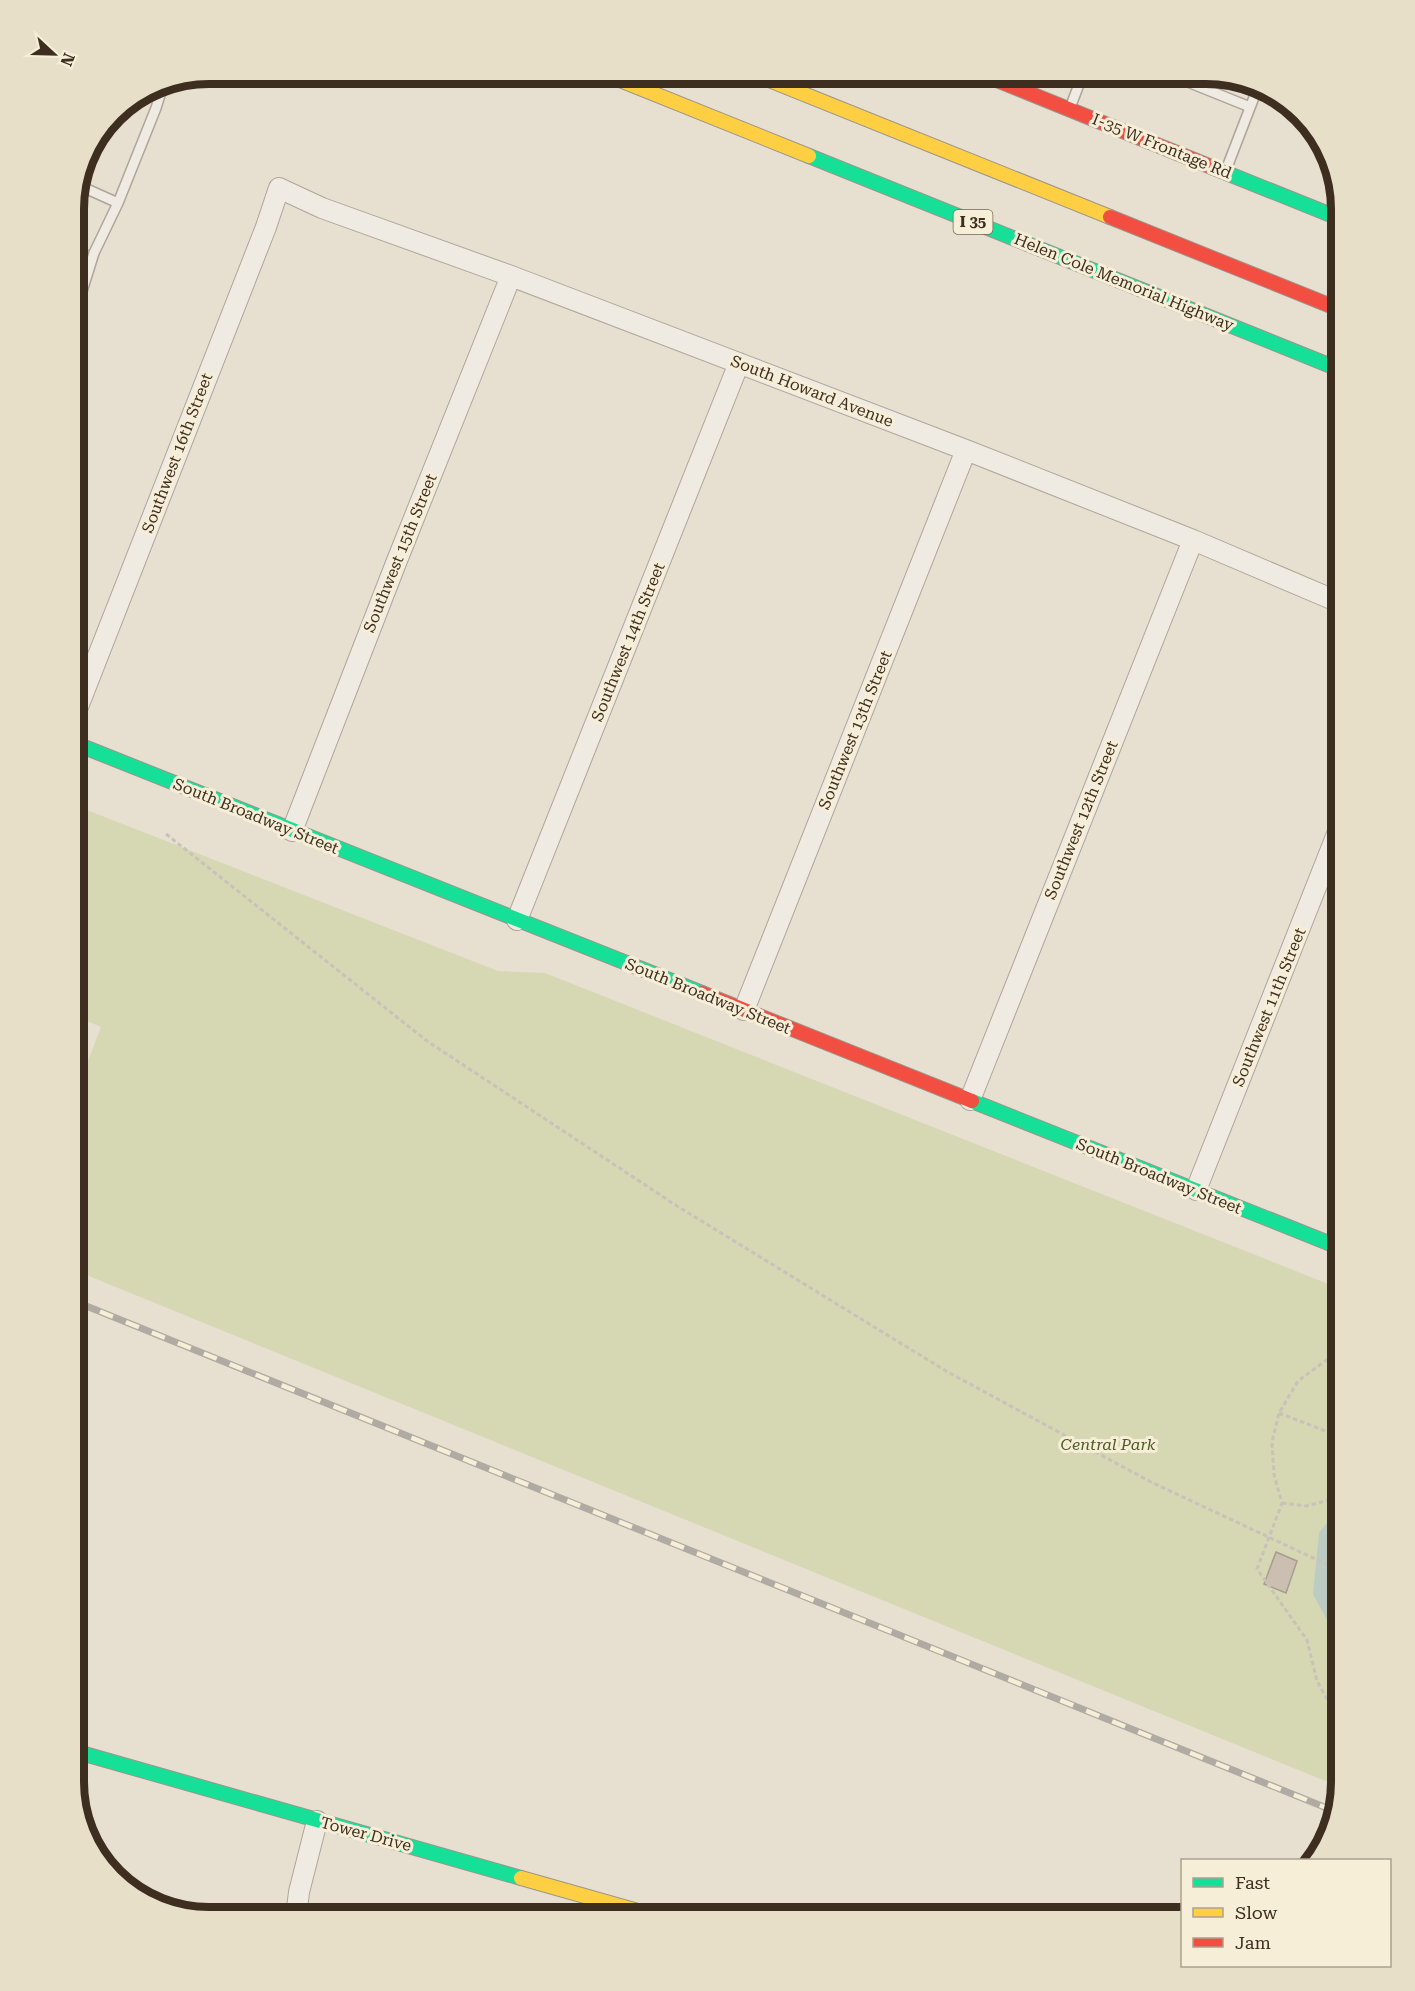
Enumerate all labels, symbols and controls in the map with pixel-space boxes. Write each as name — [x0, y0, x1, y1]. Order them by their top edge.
north arrow — [24, 24, 84, 84]
text: N — [56, 50, 79, 69]
street label: I-35 W Frontage Rd — [1090, 109, 1234, 183]
road number: I 35 — [954, 210, 992, 234]
street label: Helen Cole Memorial Highway — [1011, 229, 1237, 335]
street label: South Howard Avenue — [728, 351, 896, 431]
street label: Southwest 16th Street — [138, 370, 216, 536]
street label: Southwest 15th Street — [359, 471, 441, 635]
street label: Southwest 14th Street — [587, 560, 669, 724]
street label: Southwest 13th Street — [814, 648, 896, 812]
street label: Southwest 12th Street — [1040, 738, 1122, 902]
street label: South Broadway Street — [171, 774, 341, 858]
street label: Southwest 11th Street — [1228, 925, 1310, 1089]
street label: South Broadway Street — [623, 954, 793, 1038]
street label: South Broadway Street — [1074, 1134, 1244, 1218]
park label: Central Park — [1061, 1435, 1156, 1454]
street label: Tower Drive — [318, 1813, 414, 1855]
legend — [1181, 1859, 1391, 1967]
text: Fast — [1235, 1872, 1270, 1893]
text: Slow — [1235, 1902, 1277, 1923]
text: Jam — [1235, 1932, 1271, 1953]

